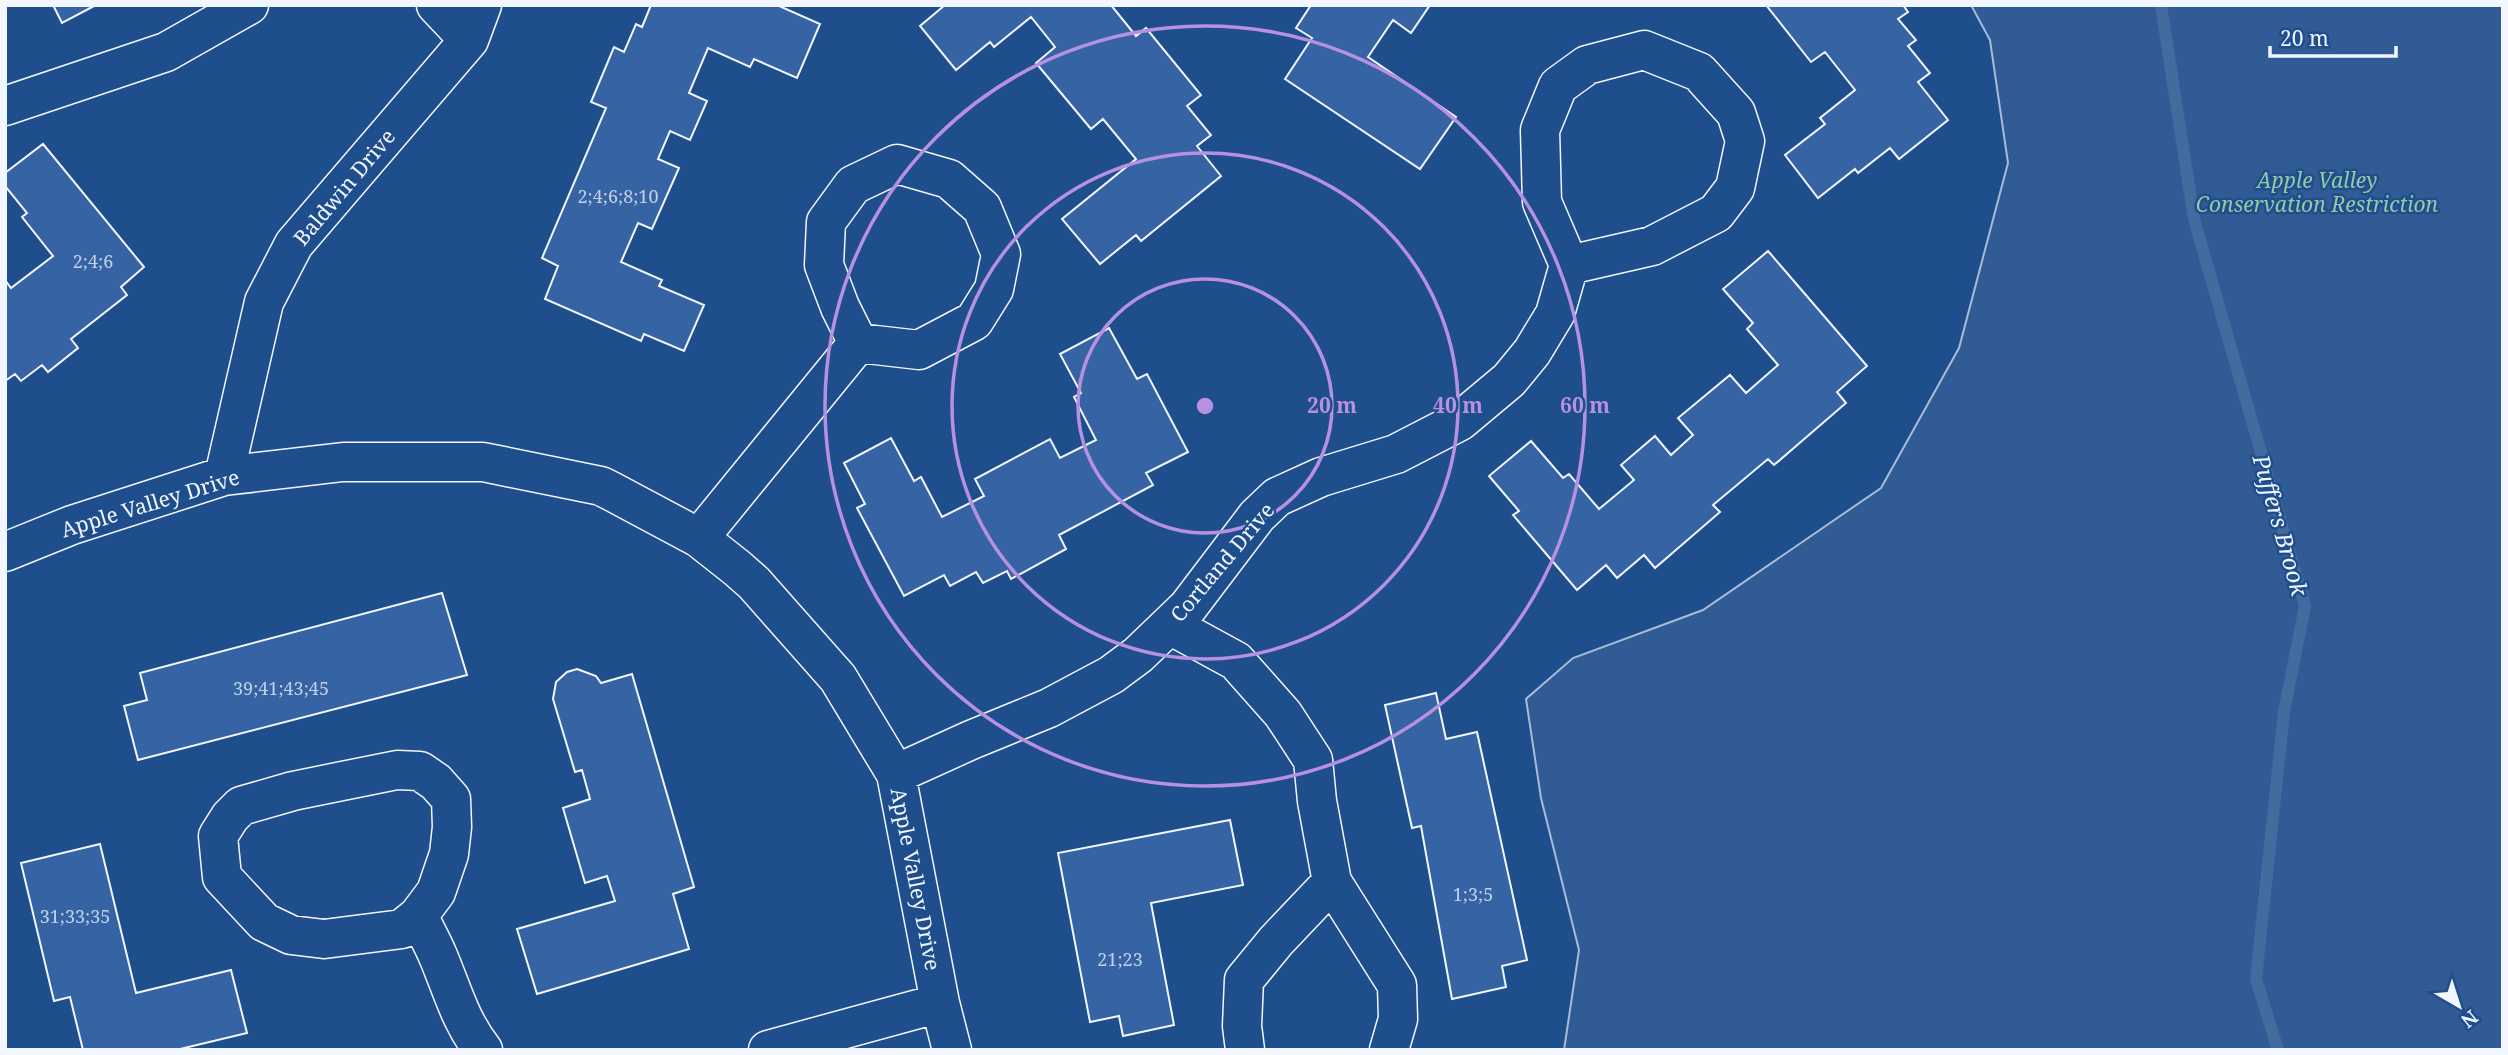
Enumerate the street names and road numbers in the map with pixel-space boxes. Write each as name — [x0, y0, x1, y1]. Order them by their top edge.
street label: Baldwin Drive — [287, 123, 401, 251]
street label: Apple Valley Drive — [57, 463, 243, 543]
street label: Cortland Drive — [1164, 496, 1280, 628]
street label: Apple Valley Drive — [885, 785, 947, 973]

